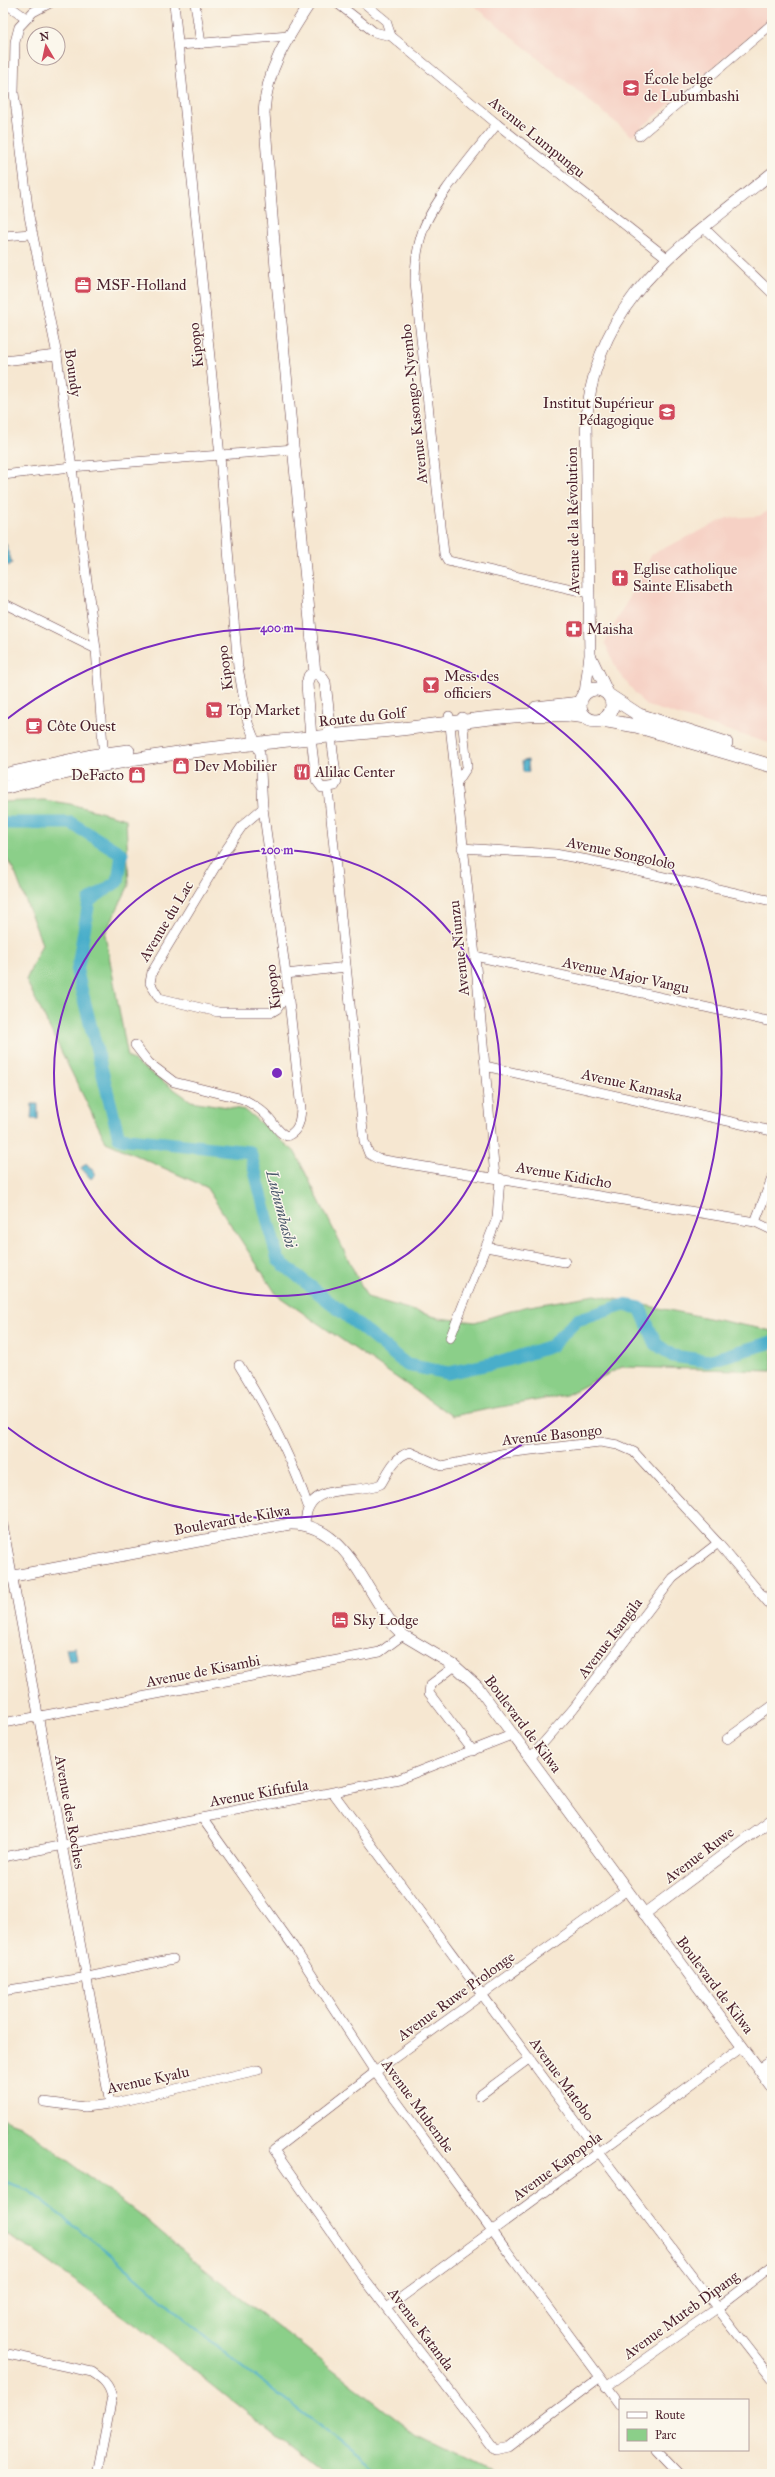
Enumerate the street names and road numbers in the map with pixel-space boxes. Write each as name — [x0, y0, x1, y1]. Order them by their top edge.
street label: Avenue Lumpungu — [484, 92, 589, 181]
street label: Kipopo — [185, 321, 207, 368]
street label: Avenue Kasongo-Nyembo — [397, 323, 431, 486]
street label: Boundy — [61, 348, 85, 399]
street label: Avenue de la Révolution — [563, 447, 583, 596]
street label: Kipopo — [213, 644, 237, 691]
street label: Route du Golf — [318, 703, 409, 731]
street label: Avenue Songololo — [564, 832, 677, 873]
street label: Avenue du Lac — [134, 877, 197, 965]
street label: Avenue Niunzu — [445, 899, 473, 998]
street label: Avenue Major Vangu — [560, 953, 691, 997]
street label: Kipopo — [261, 963, 285, 1010]
street label: Avenue Kamaska — [579, 1064, 685, 1105]
street label: Avenue Kidicho — [514, 1158, 614, 1192]
street label: Avenue Basongo — [500, 1421, 603, 1449]
street label: Boulevard de Kilwa — [173, 1501, 292, 1539]
street label: Avenue Isangila — [573, 1594, 646, 1683]
street label: Avenue de Kisambi — [143, 1651, 262, 1691]
street label: Boulevard de Kilwa — [480, 1672, 566, 1777]
street label: Avenue des Roches — [51, 1753, 89, 1870]
street label: Avenue Kifufula — [207, 1775, 310, 1811]
street label: Avenue Ruwe — [660, 1823, 737, 1888]
street label: Boulevard de Kilwa — [672, 1933, 758, 2038]
street label: Avenue Ruwe Prolonge — [393, 1947, 518, 2045]
street label: Avenue Matobo — [525, 2033, 598, 2124]
street label: Avenue Mubembe — [377, 2055, 458, 2156]
street label: Avenue Kyalu — [104, 2062, 191, 2098]
street label: Avenue Kapopola — [508, 2127, 606, 2205]
street label: Avenue Muteb Dipang — [619, 2266, 743, 2364]
street label: Avenue Katanda — [383, 2283, 458, 2374]

